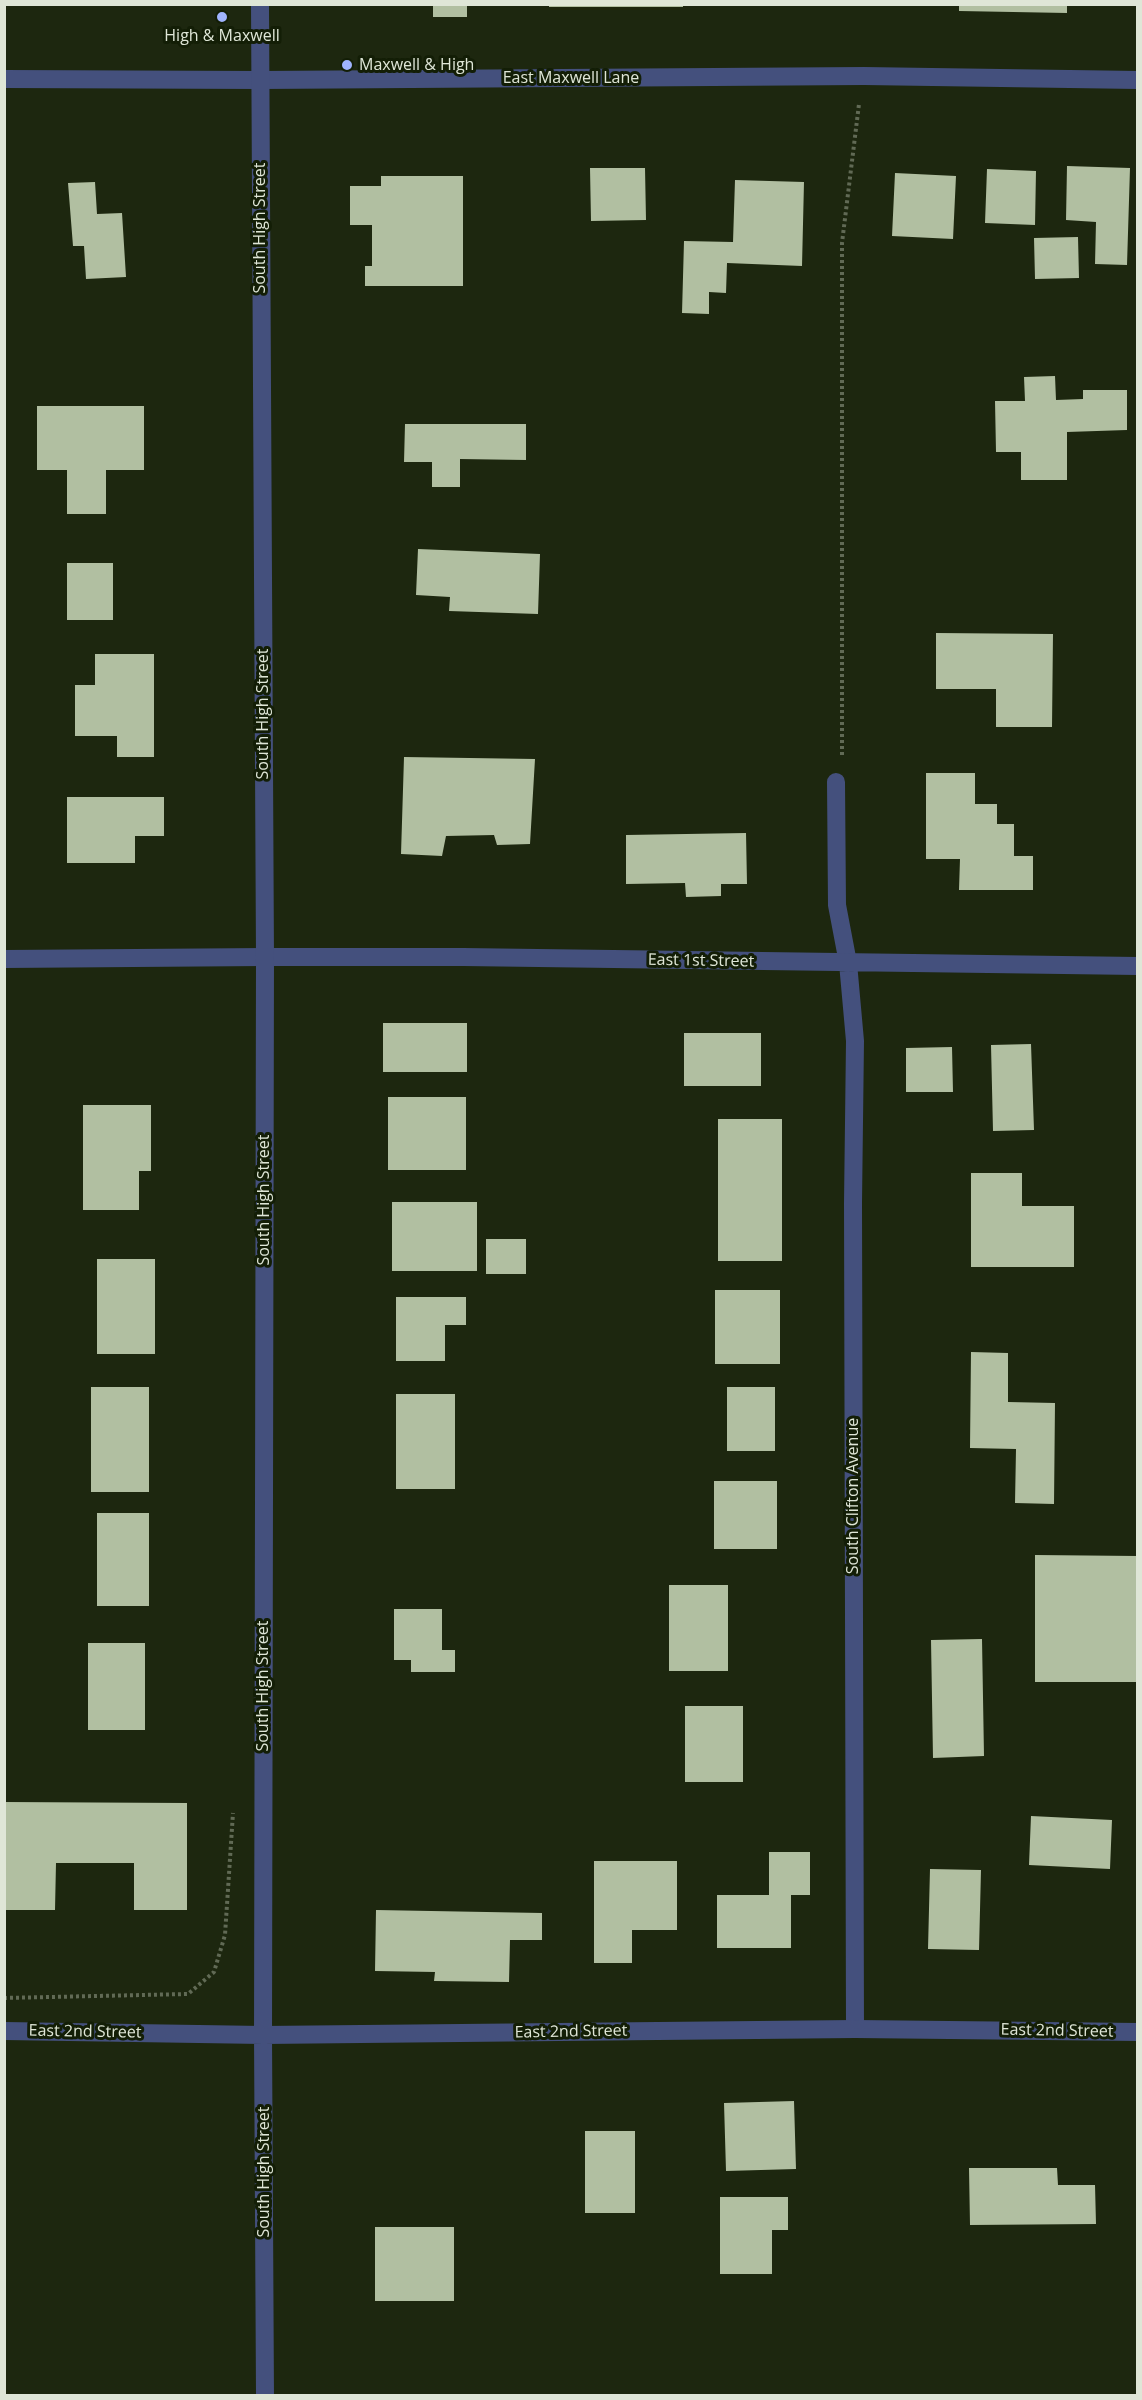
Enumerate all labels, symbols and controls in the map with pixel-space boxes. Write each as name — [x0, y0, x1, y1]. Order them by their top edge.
marker: High & Maxwell — [215, 10, 229, 24]
place label: High & Maxwell — [164, 26, 280, 46]
place label: Maxwell & High — [359, 55, 474, 75]
marker: Maxwell & High — [340, 58, 354, 72]
street label: East Maxwell Lane — [503, 68, 639, 88]
street label: South High Street — [250, 162, 270, 294]
street label: South High Street — [253, 648, 273, 780]
street label: East 1st Street — [648, 950, 754, 972]
street label: South High Street — [254, 1134, 274, 1266]
street label: South Clifton Avenue — [843, 1418, 863, 1574]
street label: South High Street — [253, 1620, 273, 1752]
street label: East 2nd Street — [1000, 2020, 1114, 2042]
street label: East 2nd Street — [28, 2021, 142, 2043]
street label: East 2nd Street — [514, 2021, 628, 2043]
street label: South High Street — [254, 2106, 274, 2238]

